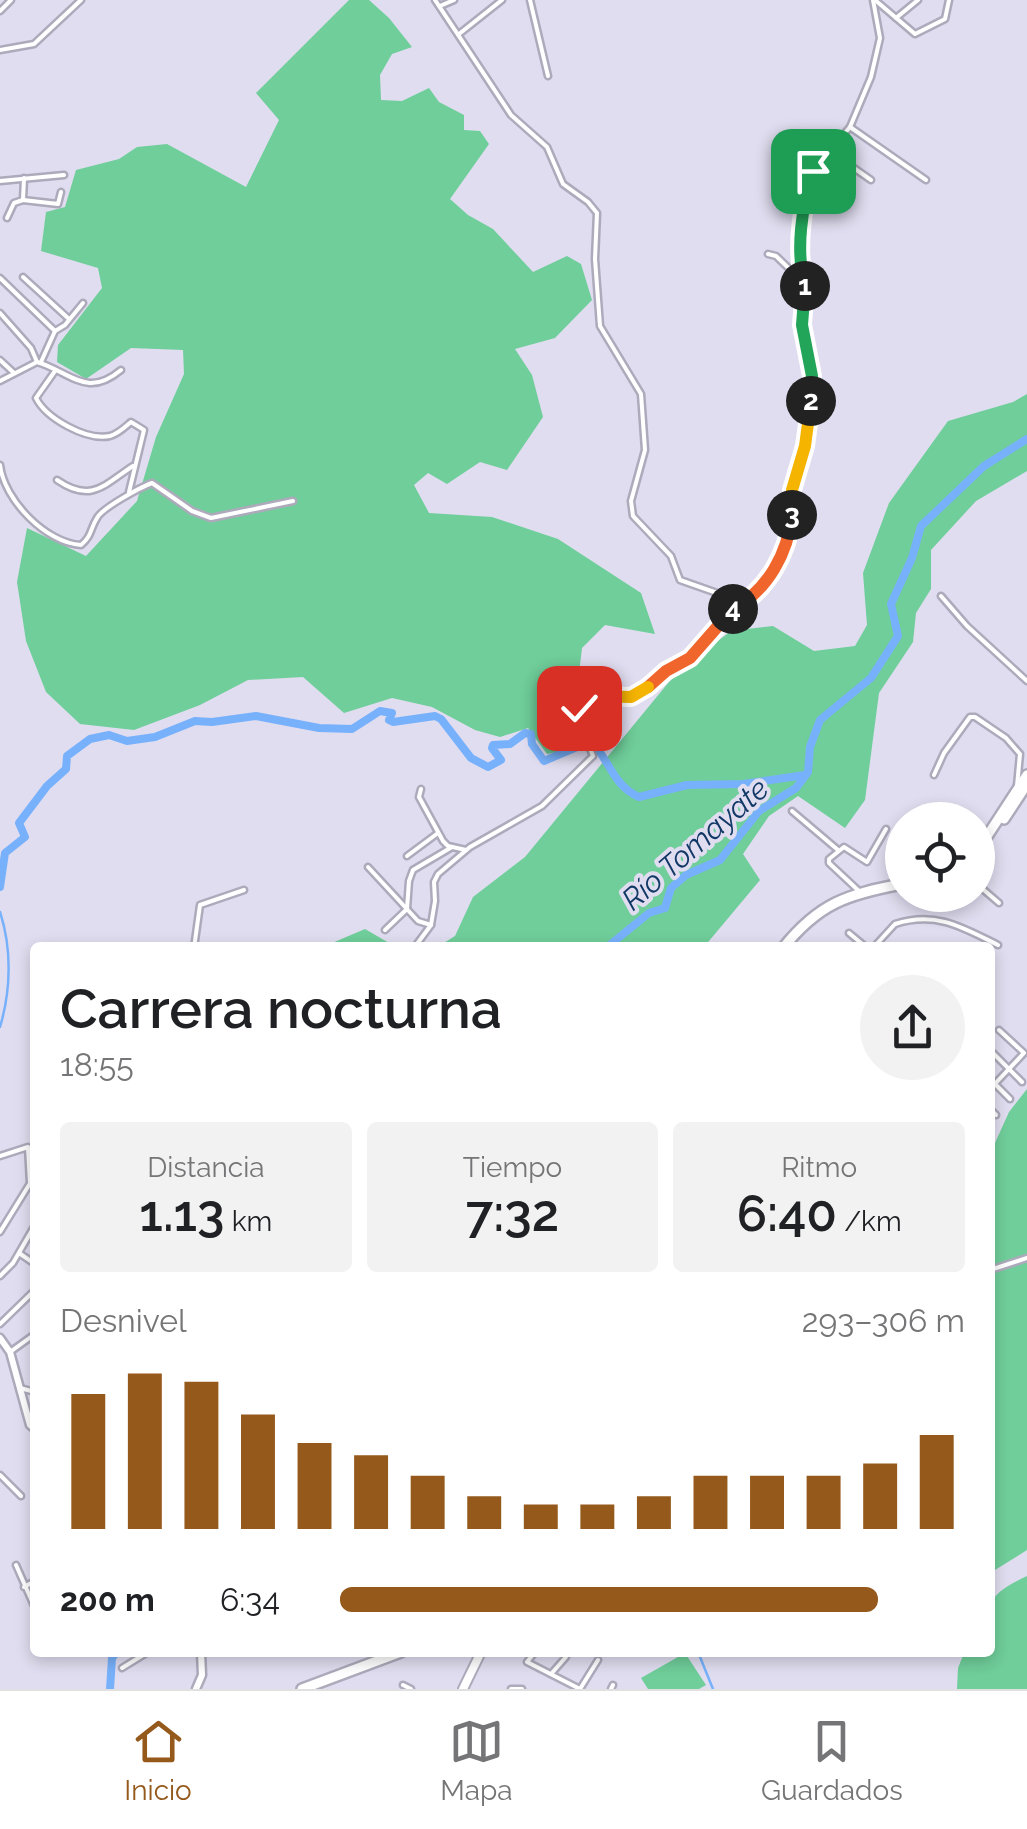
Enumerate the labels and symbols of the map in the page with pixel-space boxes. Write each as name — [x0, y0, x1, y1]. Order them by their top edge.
pin — [771, 129, 856, 214]
pin: 1 — [780, 261, 830, 311]
pin: 2 — [786, 376, 836, 426]
pin: 3 — [767, 490, 817, 540]
pin: 4 — [708, 584, 758, 634]
pin — [537, 666, 622, 751]
water label: Río Tomayate — [615, 771, 775, 917]

